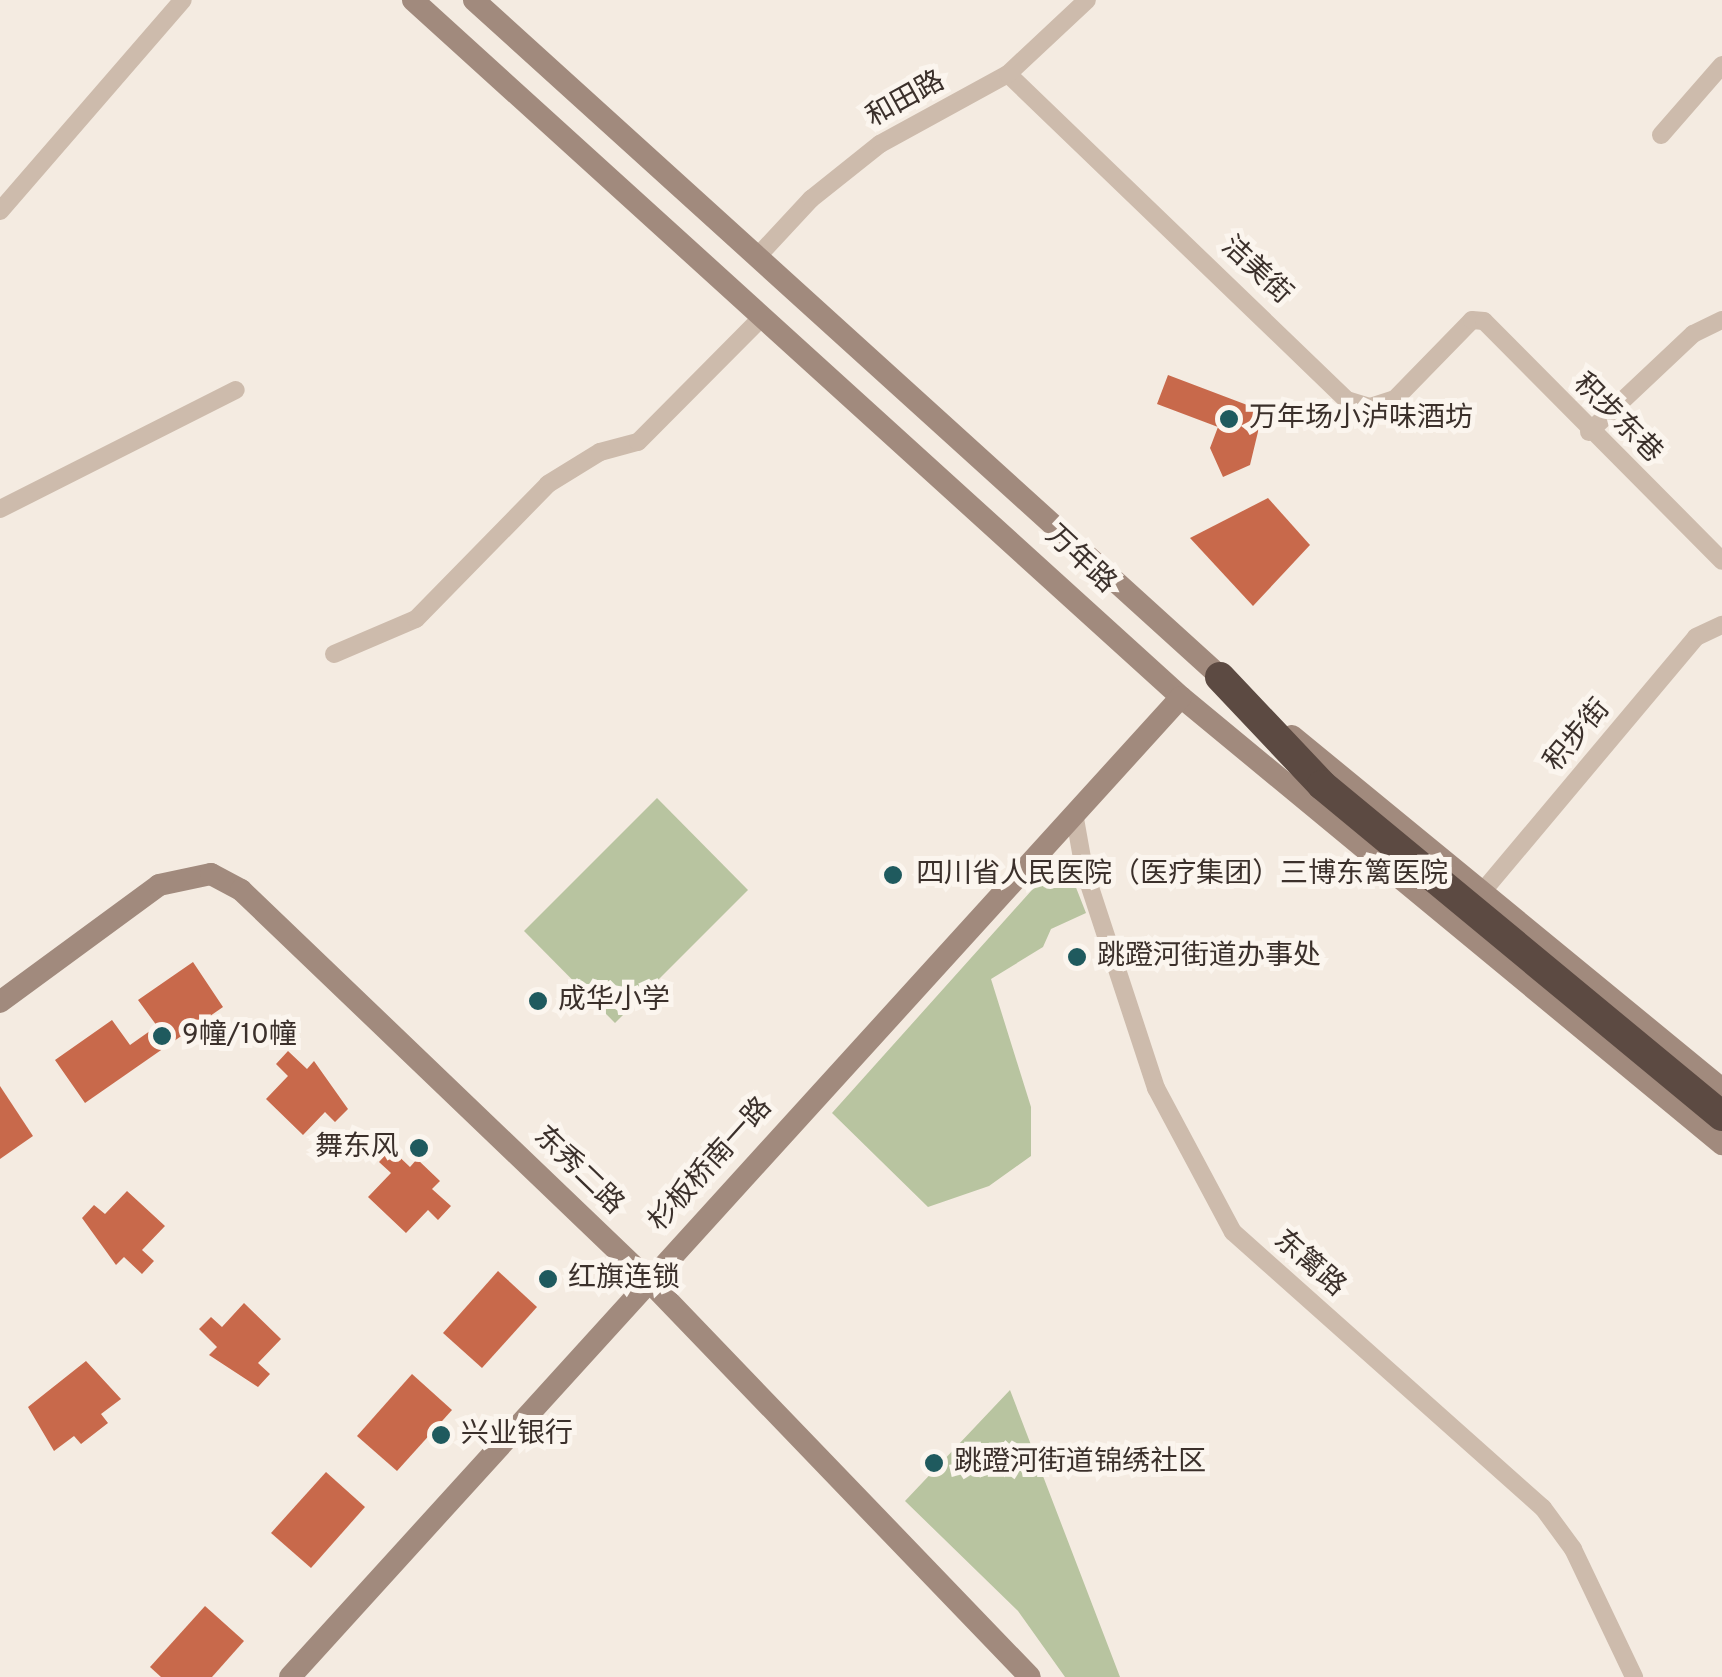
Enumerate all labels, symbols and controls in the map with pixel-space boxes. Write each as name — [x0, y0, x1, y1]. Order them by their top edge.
street label: 和田路 — [861, 65, 951, 135]
street label: 洁美街 — [1214, 230, 1298, 312]
street label: 积步东巷 — [1566, 368, 1668, 470]
place label: 万年场小泸味酒坊 — [1249, 402, 1473, 436]
marker: 万年场小泸味酒坊 — [1218, 408, 1240, 430]
street label: 万年路 — [1038, 519, 1122, 601]
street label: 积步街 — [1538, 693, 1618, 779]
place label: 四川省人民医院（医疗集团）三博东篱医院 — [916, 858, 1448, 892]
marker: 四川省人民医院（医疗集团）三博东篱医院 — [880, 862, 906, 888]
place label: 跳蹬河街道办事处 — [1097, 940, 1321, 974]
marker: 跳蹬河街道办事处 — [1066, 946, 1088, 968]
place label: 成华小学 — [558, 984, 670, 1018]
marker: 成华小学 — [527, 990, 549, 1012]
place label: 9幢/10幢 — [182, 1019, 297, 1053]
marker: 9幢/10幢 — [151, 1025, 173, 1047]
street label: 杉板桥南一路 — [642, 1091, 780, 1239]
street label: 东秀二路 — [526, 1120, 630, 1222]
place label: 舞东风 — [315, 1131, 399, 1165]
marker: 舞东风 — [408, 1137, 430, 1159]
street label: 东篱路 — [1266, 1224, 1352, 1304]
place label: 红旗连锁 — [568, 1262, 680, 1296]
marker: 红旗连锁 — [537, 1268, 559, 1290]
place label: 兴业银行 — [461, 1418, 573, 1452]
marker: 兴业银行 — [430, 1424, 452, 1446]
place label: 跳蹬河街道锦绣社区 — [954, 1446, 1206, 1480]
marker: 跳蹬河街道锦绣社区 — [923, 1452, 945, 1474]

